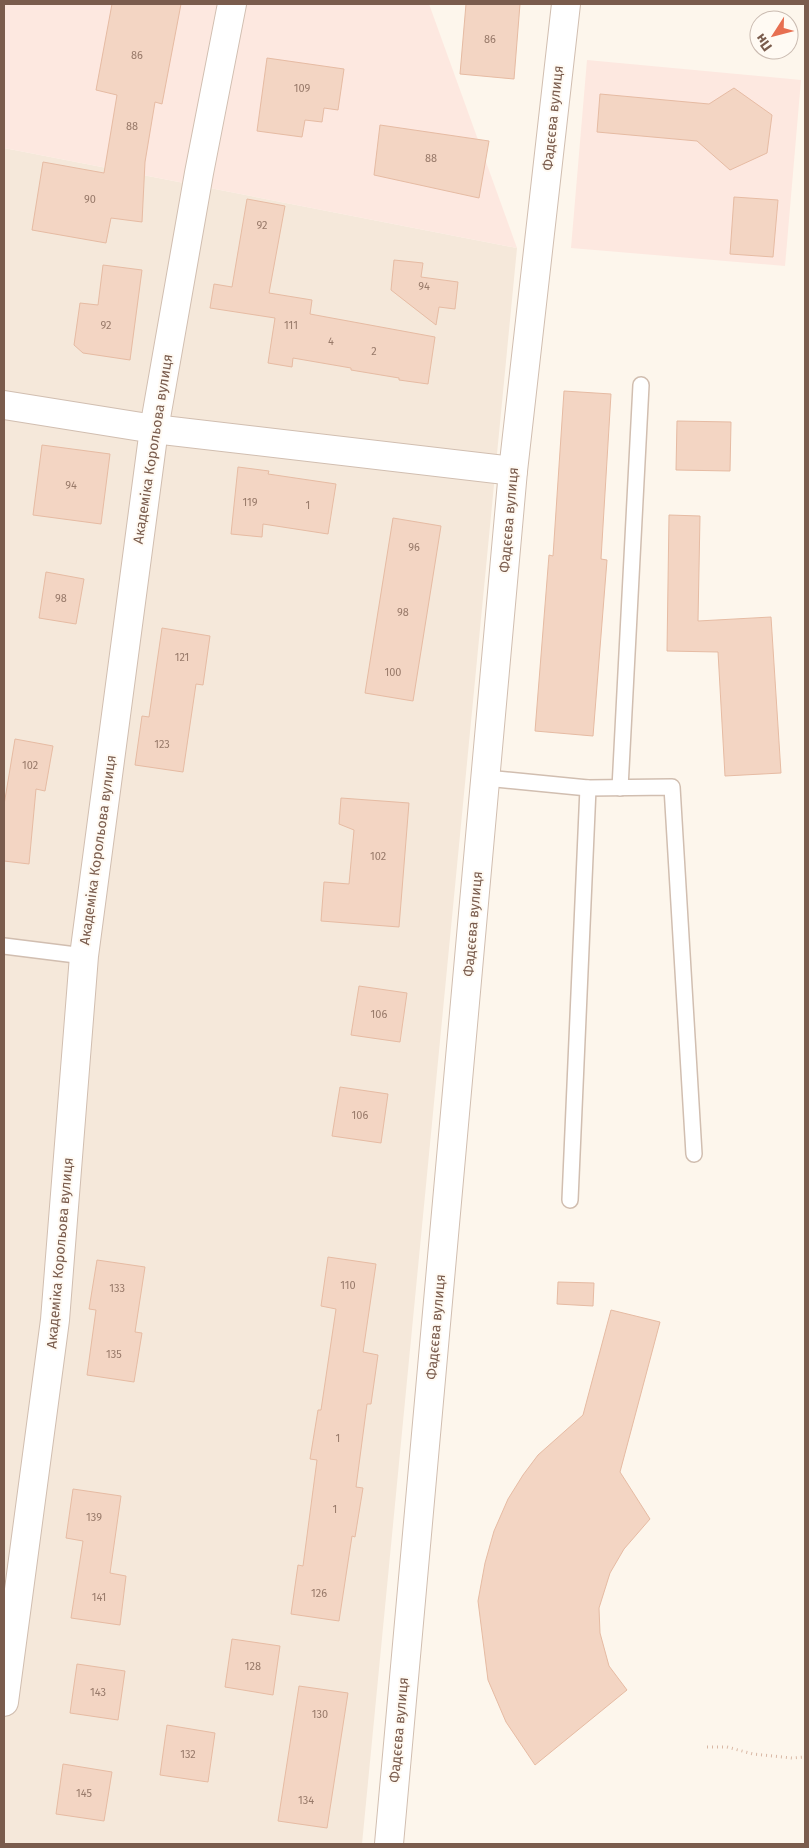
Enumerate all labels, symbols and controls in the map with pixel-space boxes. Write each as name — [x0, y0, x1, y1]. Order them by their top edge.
north arrow — [749, 10, 799, 60]
text: Пн — [752, 30, 776, 54]
house number: 86 — [484, 33, 496, 46]
house number: 86 — [131, 49, 143, 62]
street label: Фадєєва вулиця — [539, 64, 567, 172]
house number: 109 — [294, 82, 311, 95]
house number: 88 — [126, 120, 138, 133]
house number: 88 — [425, 152, 437, 165]
house number: 90 — [84, 193, 96, 206]
house number: 92 — [257, 219, 267, 232]
house number: 94 — [418, 280, 430, 293]
house number: 92 — [101, 319, 111, 332]
house number: 111 — [284, 319, 298, 332]
house number: 4 — [328, 335, 334, 348]
house number: 2 — [371, 345, 377, 358]
street label: Академіка Корольова вулиця — [130, 353, 176, 545]
street label: Фадєєва вулиця — [496, 467, 522, 573]
house number: 94 — [65, 479, 77, 492]
house number: 119 — [242, 496, 258, 509]
house number: 1 — [306, 499, 310, 512]
house number: 96 — [408, 541, 420, 554]
house number: 98 — [55, 592, 67, 605]
house number: 98 — [397, 606, 409, 619]
house number: 121 — [175, 651, 189, 664]
house number: 100 — [384, 666, 402, 679]
house number: 123 — [154, 738, 170, 751]
street label: Академіка Корольова вулиця — [76, 754, 120, 946]
house number: 102 — [22, 759, 38, 772]
house number: 102 — [370, 850, 386, 863]
street label: Фадєєва вулиця — [460, 871, 486, 977]
house number: 106 — [371, 1008, 388, 1021]
house number: 106 — [352, 1109, 369, 1122]
street label: Академіка Корольова вулиця — [43, 1157, 77, 1349]
street label: Фадєєва вулиця — [423, 1274, 449, 1380]
house number: 110 — [340, 1279, 356, 1292]
house number: 133 — [109, 1282, 125, 1295]
house number: 135 — [106, 1348, 122, 1361]
house number: 1 — [336, 1432, 340, 1445]
house number: 1 — [333, 1503, 337, 1516]
house number: 139 — [86, 1511, 102, 1524]
house number: 126 — [311, 1587, 327, 1600]
house number: 141 — [92, 1591, 106, 1604]
house number: 128 — [245, 1660, 261, 1673]
street label: Фадєєва вулиця — [386, 1677, 412, 1783]
house number: 143 — [90, 1686, 106, 1699]
house number: 130 — [312, 1708, 328, 1721]
house number: 132 — [180, 1748, 196, 1761]
house number: 145 — [76, 1787, 92, 1800]
house number: 134 — [298, 1794, 314, 1807]

